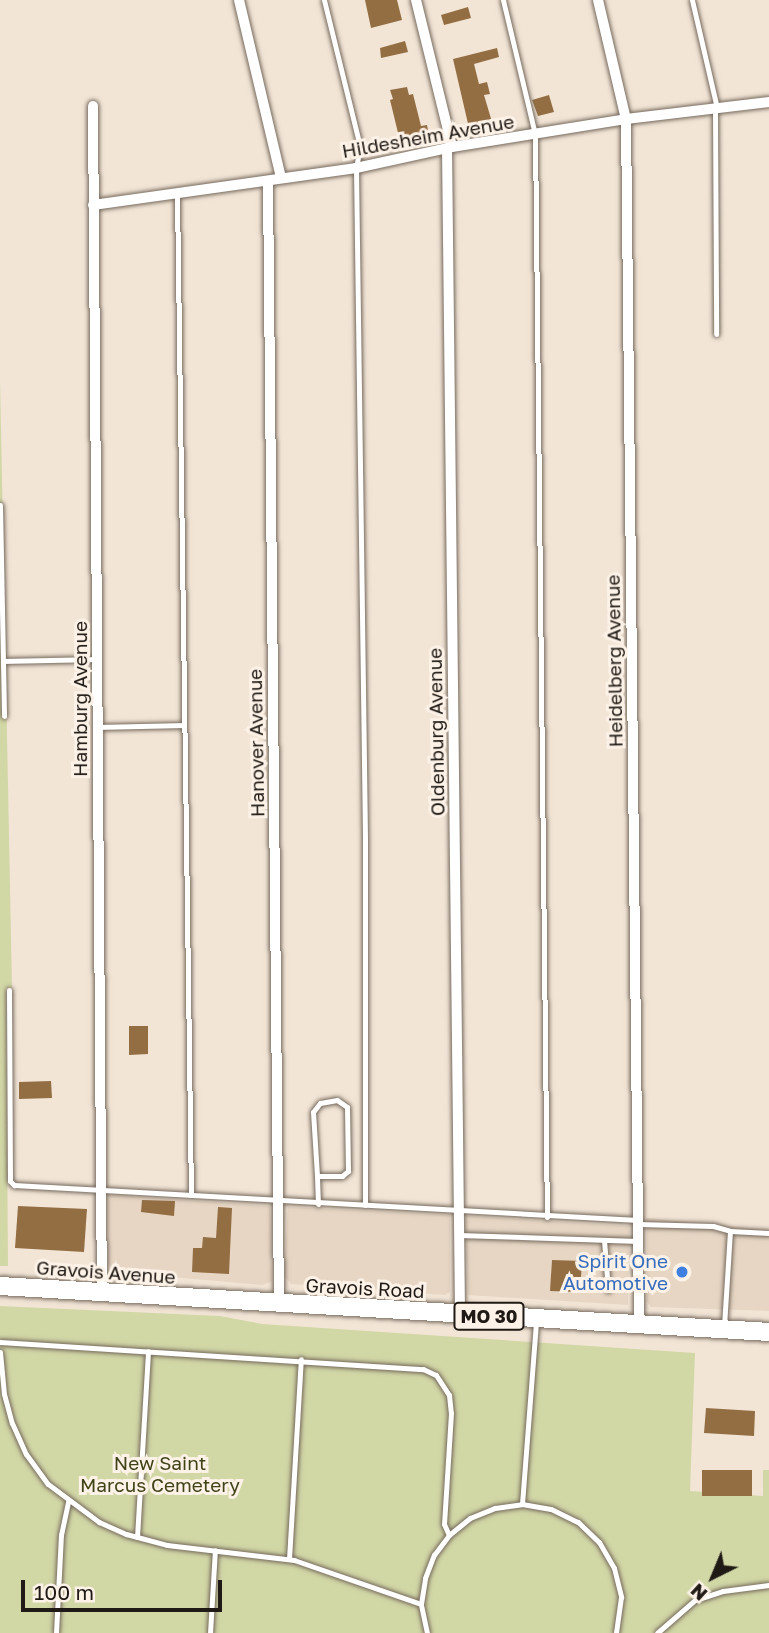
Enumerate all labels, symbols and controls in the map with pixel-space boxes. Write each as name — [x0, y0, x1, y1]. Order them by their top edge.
street label: Hildesheim Avenue — [340, 110, 516, 162]
street label: Heidelberg Avenue — [601, 574, 627, 748]
street label: Hamburg Avenue — [69, 621, 91, 777]
street label: Oldenburg Avenue — [423, 648, 449, 816]
street label: Hanover Avenue — [243, 669, 269, 817]
place label: Spirit One Automotive — [563, 1250, 668, 1294]
street label: Gravois Avenue — [36, 1256, 176, 1288]
marker: Spirit One Automotive — [674, 1264, 690, 1280]
street label: Gravois Road — [305, 1273, 425, 1303]
road number: MO 30 — [452, 1302, 526, 1330]
park label: New Saint Marcus Cemetery — [80, 1452, 240, 1496]
north arrow — [678, 1542, 748, 1612]
scale bar — [24, 1566, 226, 1610]
text: 100 m — [34, 1579, 94, 1605]
text: N — [685, 1579, 711, 1606]

